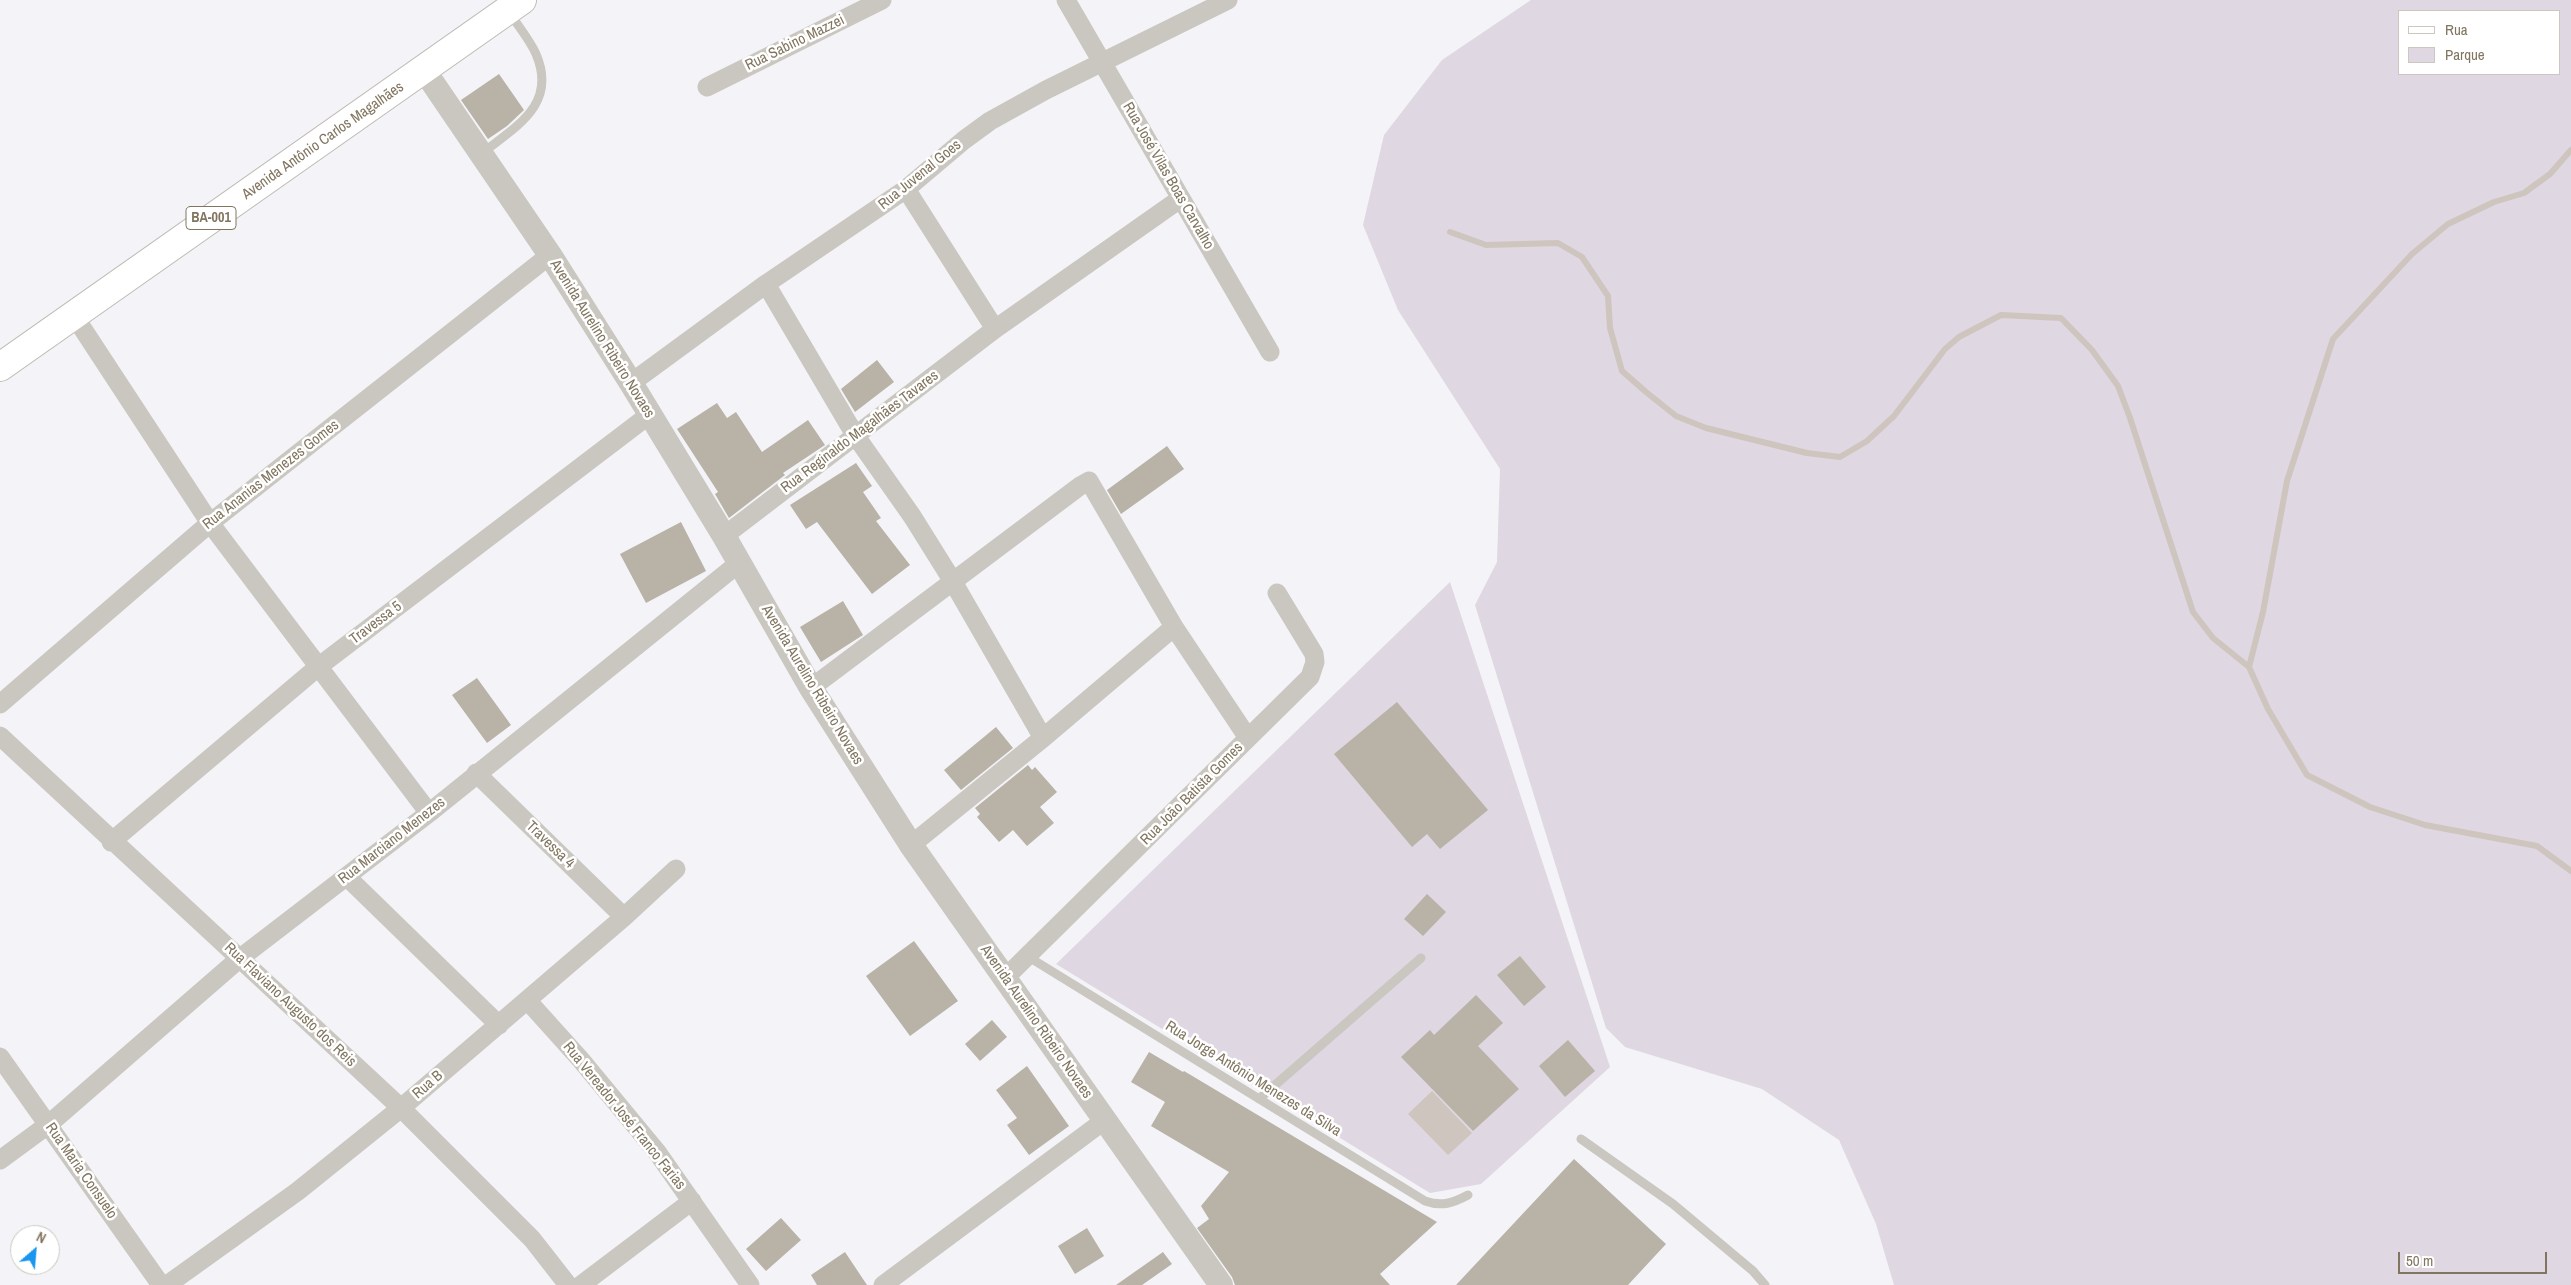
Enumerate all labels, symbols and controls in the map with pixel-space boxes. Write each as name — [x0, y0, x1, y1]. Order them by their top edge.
legend — [2398, 10, 2561, 75]
street label: Rua Sabino Mazzei — [743, 11, 847, 75]
text: Rua — [2445, 19, 2468, 40]
text: Parque — [2445, 44, 2485, 65]
street label: Avenida Antônio Carlos Magalhães — [239, 78, 407, 204]
street label: Rua José Vilas Boas Carvalho — [1119, 99, 1217, 253]
street label: Rua Juvenal Goes — [875, 136, 965, 214]
road number: BA-001 — [186, 207, 236, 230]
street label: Avenida Aurelino Ribeiro Novaes — [546, 257, 658, 421]
street label: Rua Reginaldo Magalhães Tavares — [778, 367, 942, 497]
street label: Rua Ananias Menezes Gomes — [199, 416, 343, 534]
street label: Travessa 5 — [346, 598, 406, 648]
street label: Avenida Aurelino Ribeiro Novaes — [757, 602, 867, 768]
street label: Rua João Batista Gomes — [1137, 739, 1247, 849]
street label: Rua Marciano Menezes — [335, 794, 449, 888]
street label: Travessa 4 — [522, 818, 578, 872]
street label: Rua Flaviano Augusto dos Reis — [220, 939, 360, 1071]
street label: Avenida Aurelino Ribeiro Novaes — [976, 942, 1096, 1102]
street label: Rua Jorge Antônio Menezes da Silva — [1162, 1017, 1344, 1141]
street label: Rua Vereador José Franco Farias — [559, 1039, 689, 1193]
street label: Rua B — [409, 1067, 447, 1103]
street label: Rua Maria Consuelo — [41, 1120, 121, 1222]
north arrow — [10, 1225, 60, 1275]
text: N — [34, 1228, 49, 1247]
scale bar — [2401, 1242, 2550, 1274]
text: 50 m — [2406, 1250, 2433, 1271]

